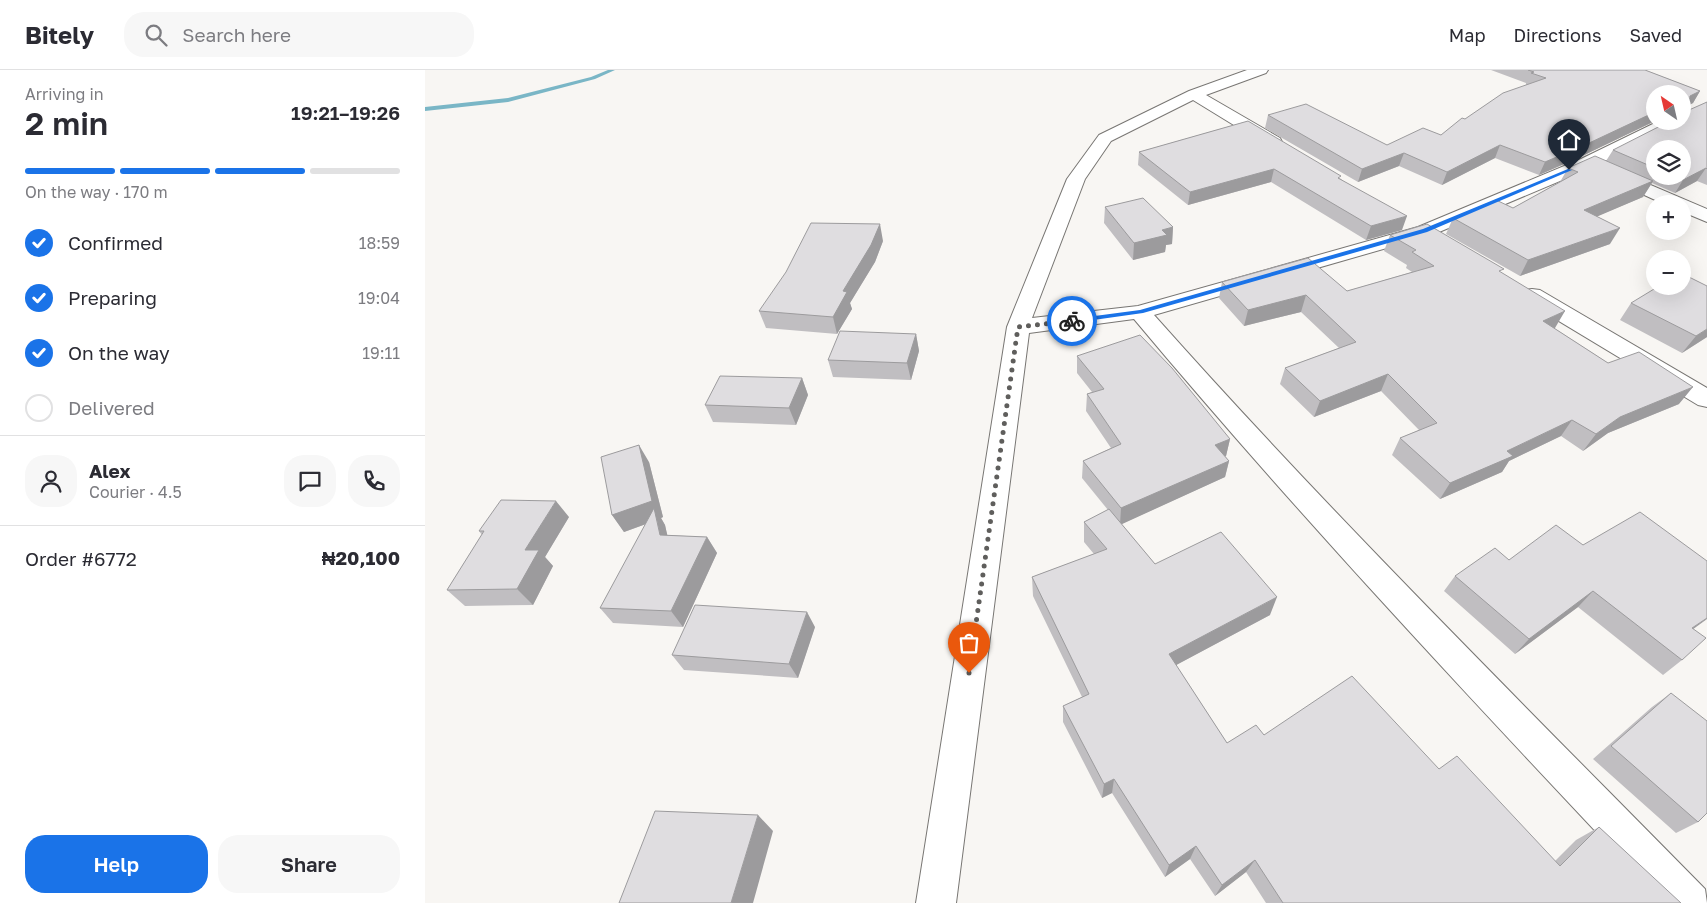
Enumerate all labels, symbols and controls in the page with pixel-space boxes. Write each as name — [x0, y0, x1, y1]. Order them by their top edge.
search box — [124, 12, 474, 57]
text: Bitely — [25, 20, 94, 49]
icon: search — [142, 21, 170, 49]
text: Search here — [182, 23, 291, 46]
text: Map — [1449, 24, 1485, 46]
text: Directions — [1513, 24, 1601, 46]
text: Saved — [1629, 24, 1682, 46]
text: Arriving in — [25, 84, 104, 104]
north arrow — [1646, 85, 1691, 130]
map controls — [1646, 85, 1691, 295]
text: 19:21–19:26 — [291, 101, 400, 124]
text: 2 min — [25, 104, 108, 142]
pin — [1548, 119, 1590, 170]
icon: home — [1555, 126, 1583, 154]
button: layers — [1646, 140, 1691, 185]
text: On the way · 170 m — [25, 182, 168, 202]
button: + — [1646, 195, 1691, 240]
icon: check — [25, 229, 53, 257]
text: Confirmed — [68, 231, 163, 254]
text: 18:59 — [359, 233, 400, 253]
button: − — [1646, 250, 1691, 295]
icon: check — [25, 284, 53, 312]
text: Preparing — [68, 286, 157, 309]
text: 19:04 — [358, 288, 400, 308]
courier — [1047, 296, 1097, 346]
icon: bike — [1058, 307, 1086, 335]
icon: check — [25, 339, 53, 367]
text: On the way — [68, 341, 170, 364]
text: 19:11 — [362, 343, 400, 363]
text: Delivered — [68, 396, 155, 419]
button: person — [25, 455, 77, 507]
button: chat — [284, 455, 336, 507]
button: phone — [348, 455, 400, 507]
text: Alex — [89, 459, 130, 482]
text: Courier · 4.5 — [89, 482, 182, 502]
text: ₦20,100 — [322, 546, 400, 569]
text: Order #6772 — [25, 547, 137, 570]
pin — [948, 622, 990, 673]
icon: bag — [955, 629, 983, 657]
button: Help — [25, 835, 208, 893]
button: Share — [218, 835, 400, 893]

